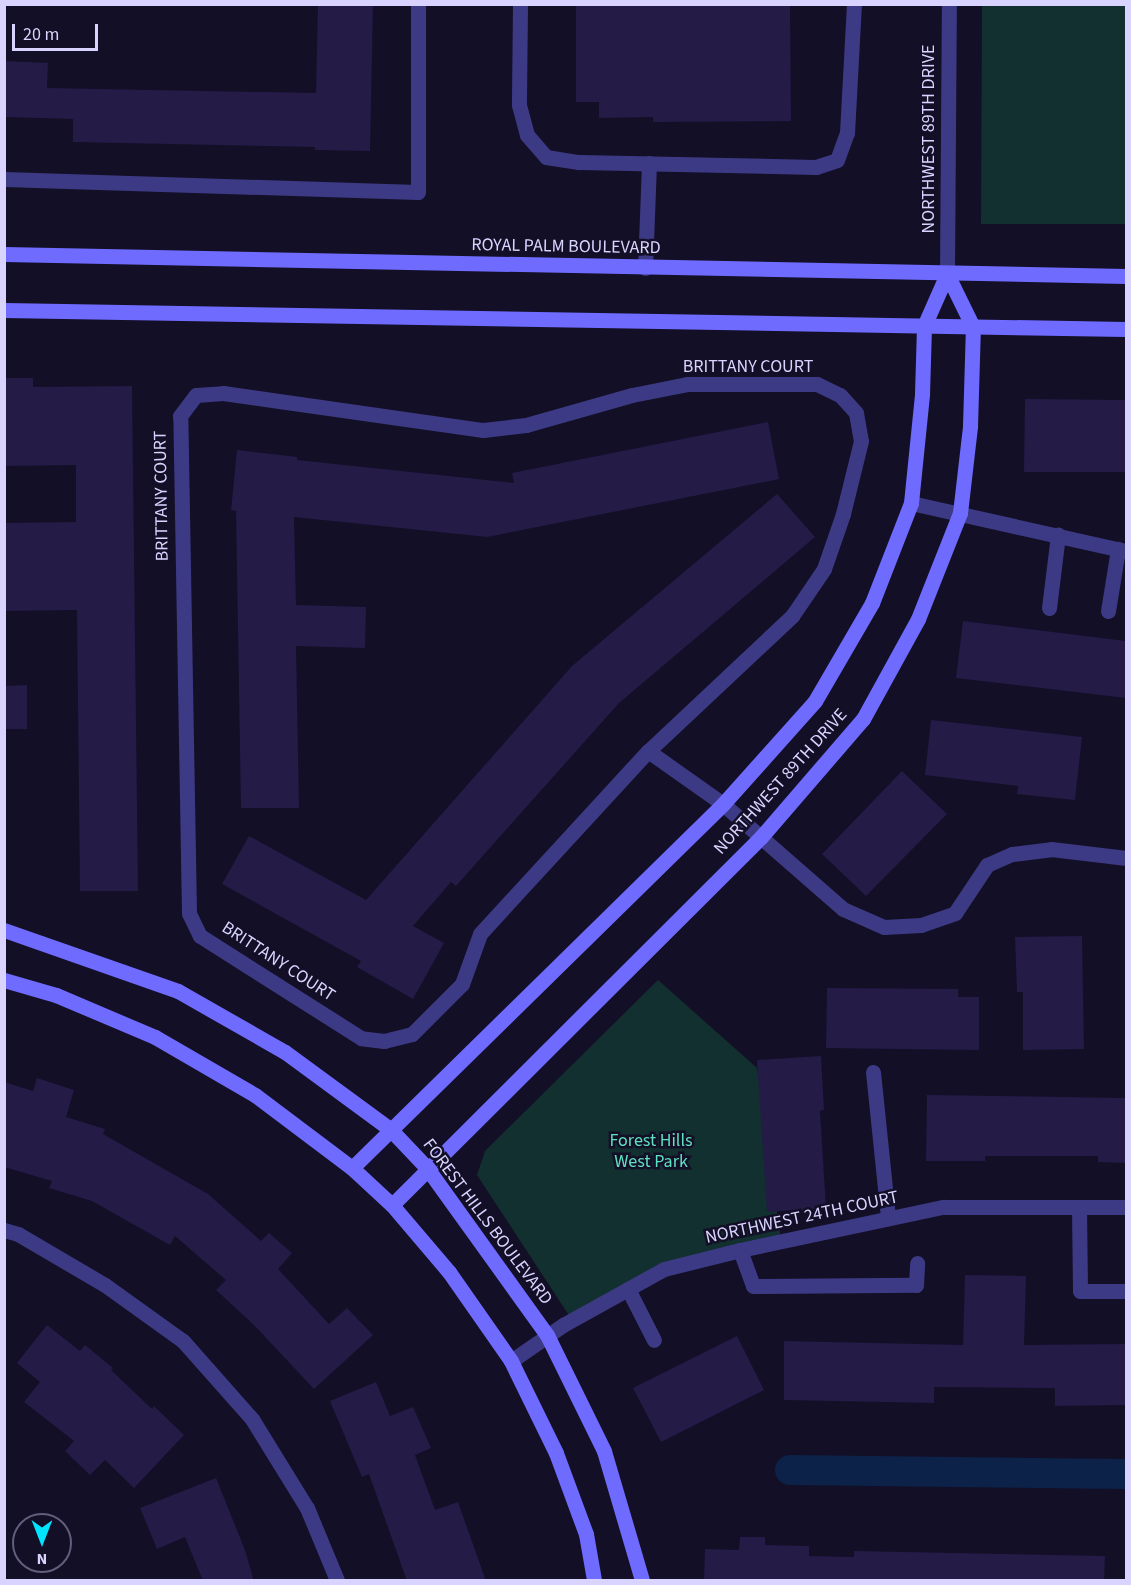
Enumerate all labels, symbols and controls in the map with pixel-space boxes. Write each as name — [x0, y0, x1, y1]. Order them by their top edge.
scale bar — [15, 12, 100, 50]
text: 20 m — [23, 22, 59, 47]
street label: NORTHWEST 89TH DRIVE — [918, 45, 940, 233]
street label: ROYAL PALM BOULEVARD — [471, 235, 661, 259]
street label: BRITTANY COURT — [683, 356, 813, 378]
street label: BRITTANY COURT — [150, 430, 174, 562]
street label: NORTHWEST 89TH DRIVE — [710, 705, 852, 859]
street label: BRITTANY COURT — [217, 917, 339, 1007]
park label: Forest Hills West Park — [609, 1131, 693, 1174]
street label: FOREST HILLS BOULEVARD — [418, 1135, 556, 1309]
street label: NORTHWEST 24TH COURT — [703, 1187, 901, 1249]
north arrow — [12, 1513, 72, 1573]
text: N — [37, 1548, 47, 1570]

